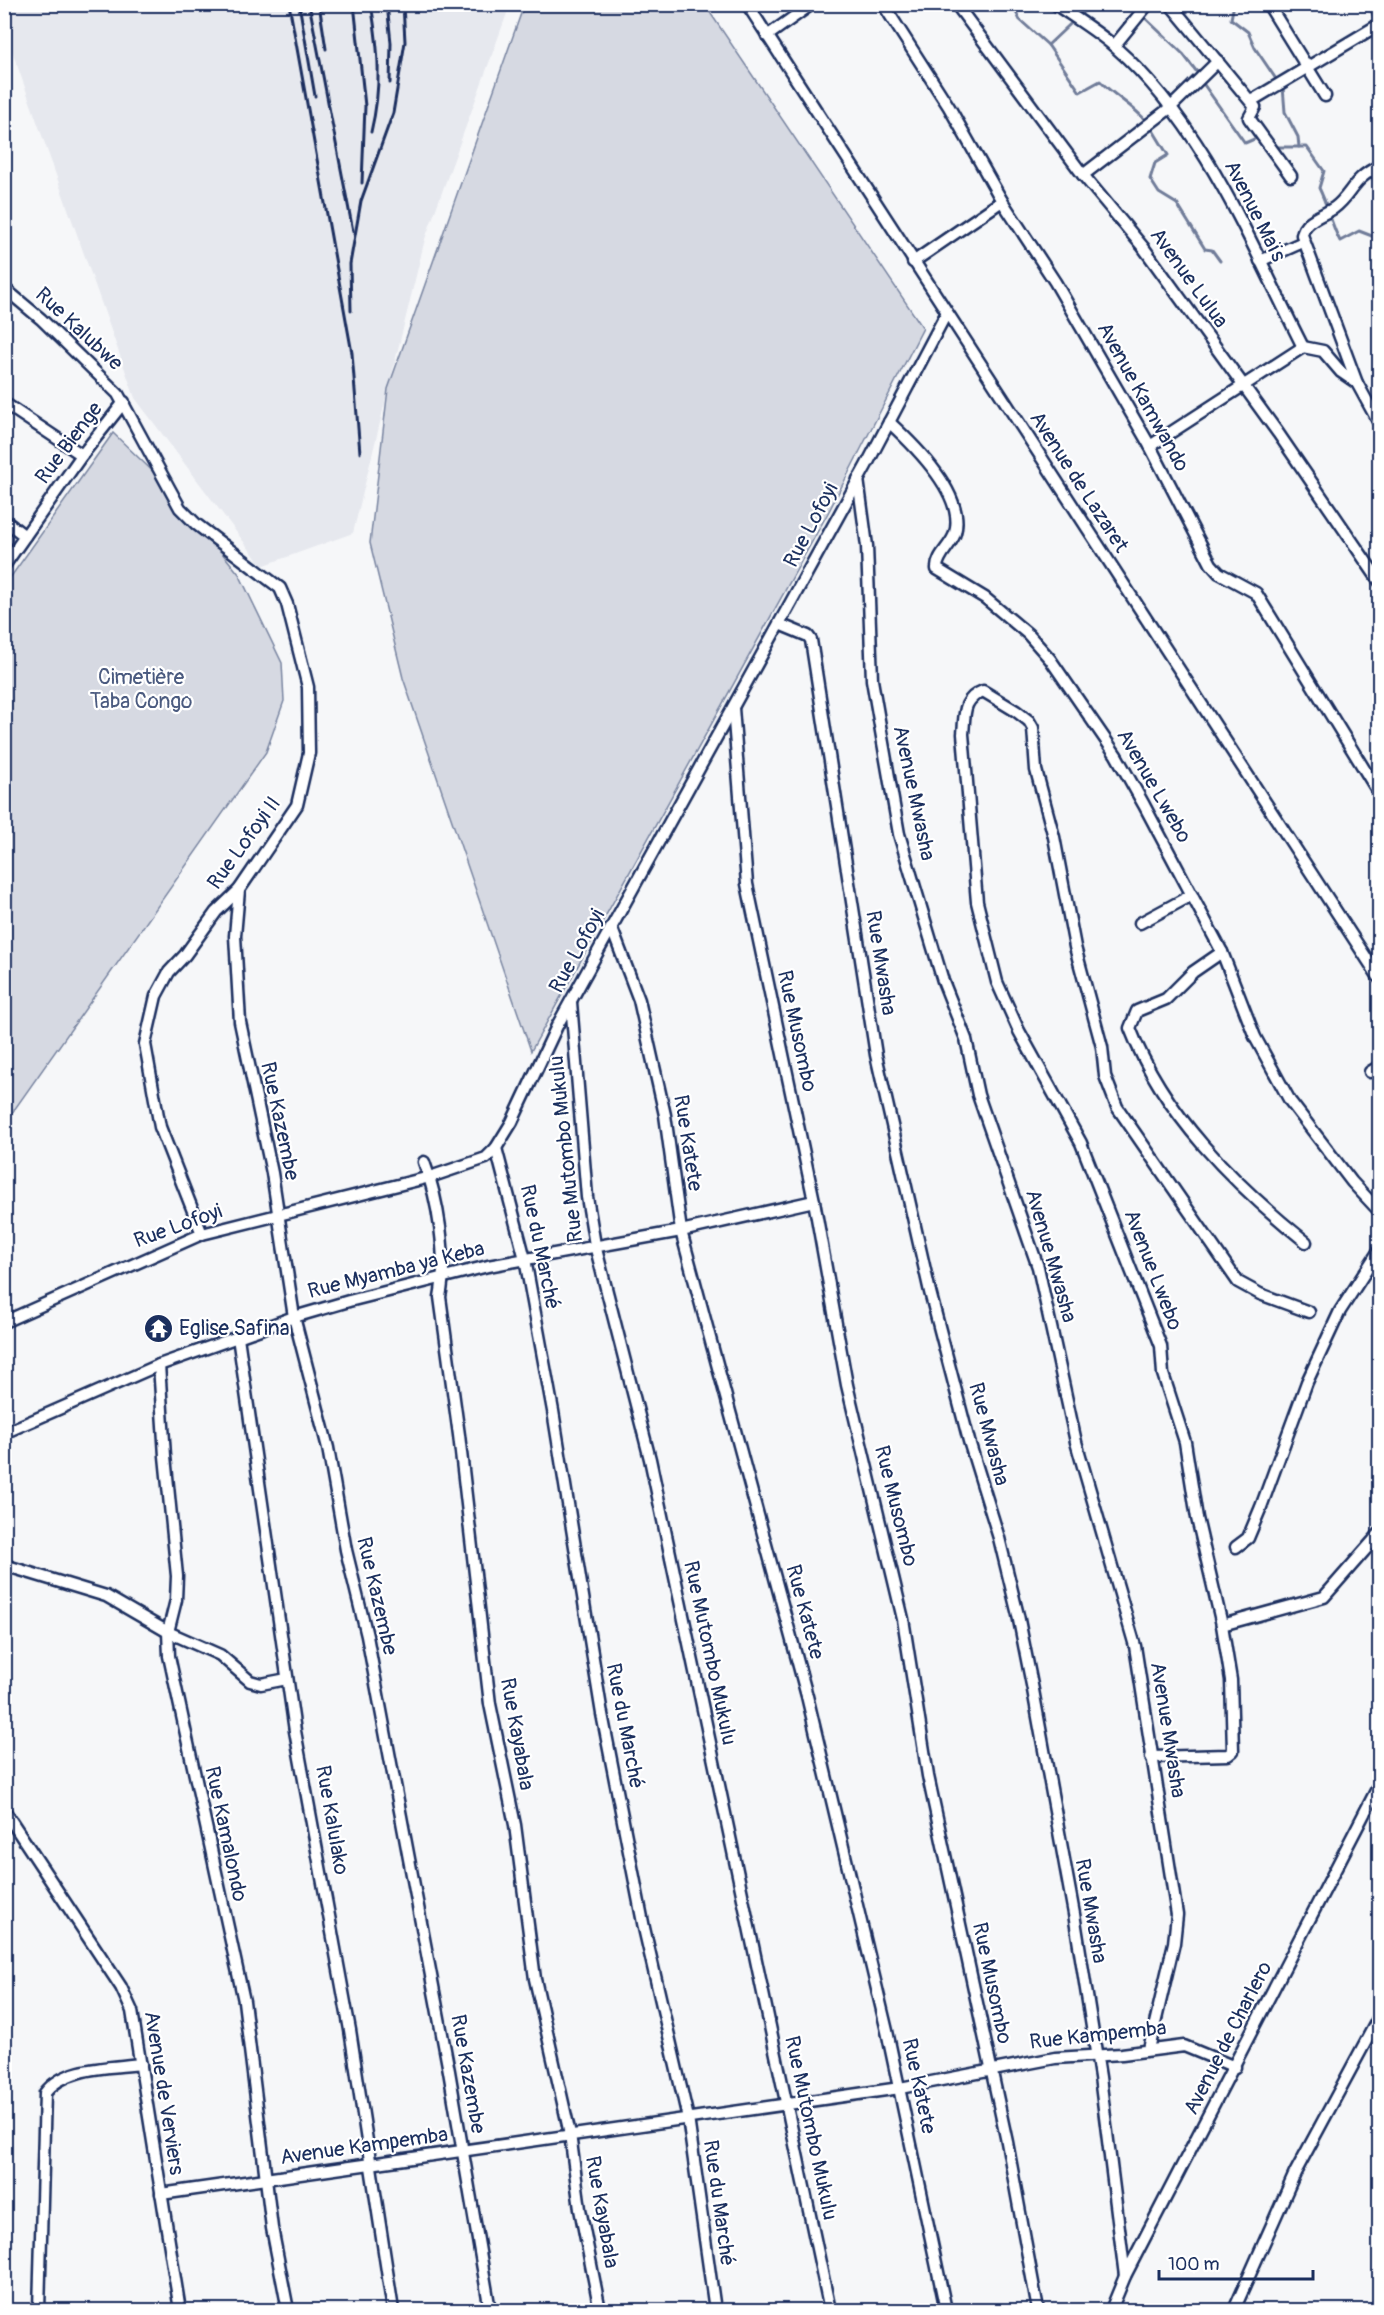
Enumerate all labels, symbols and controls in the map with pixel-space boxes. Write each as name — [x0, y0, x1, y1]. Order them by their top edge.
street label: Avenue Maïs — [1218, 156, 1292, 267]
street label: Avenue Lulua — [1144, 223, 1234, 333]
street label: Rue Kalubwe — [29, 281, 129, 377]
street label: Avenue Kamwando — [1091, 318, 1195, 476]
street label: Rue Bienge — [29, 396, 109, 489]
street label: Avenue de Lazaret — [1023, 406, 1135, 558]
street label: Rue Lofoyi — [777, 478, 845, 572]
park label: Cimetière Taba Congo — [90, 664, 192, 715]
street label: Avenue Mwasha — [887, 723, 941, 863]
street label: Avenue Lwebo — [1111, 724, 1197, 848]
street label: Rue Lofoyi II — [201, 791, 287, 895]
street label: Rue Lofoyi — [543, 904, 611, 998]
street label: Rue Mwasha — [859, 909, 903, 1017]
street label: Rue Musombo — [771, 968, 823, 1094]
street label: Rue Mutombo Mukulu — [543, 1054, 589, 1244]
street label: Rue Kazembe — [254, 1059, 306, 1183]
street label: Rue Katete — [667, 1093, 709, 1194]
street label: Rue du Marché — [514, 1182, 566, 1312]
street label: Avenue Mwasha — [1019, 1186, 1083, 1326]
street label: Rue Lofoyi — [130, 1197, 226, 1254]
street label: Avenue Lwebo — [1118, 1206, 1188, 1334]
street label: Rue Myamba ya Keba — [305, 1235, 487, 1305]
temple icon: Eglise Safina — [142, 1312, 174, 1344]
place label: Eglise Safina — [179, 1315, 289, 1342]
street label: Rue Mwasha — [962, 1379, 1016, 1489]
street label: Rue Musombo — [868, 1443, 924, 1569]
street label: Rue Kazembe — [350, 1534, 404, 1658]
street label: Rue Mutombo Mukulu — [677, 1558, 743, 1748]
street label: Rue Katete — [779, 1562, 831, 1663]
street label: Avenue Mwasha — [1144, 1660, 1192, 1800]
street label: Rue du Marché — [600, 1661, 650, 1791]
street label: Rue Kayabala — [494, 1676, 540, 1792]
street label: Rue Kalulako — [309, 1763, 355, 1877]
street label: Rue Kamalondo — [198, 1764, 254, 1904]
street label: Rue Mwasha — [1069, 1857, 1113, 1965]
street label: Rue Musombo — [966, 1920, 1018, 2046]
street label: Avenue de Charlero — [1178, 1957, 1278, 2119]
street label: Avenue de Verviers — [138, 2009, 190, 2177]
street label: Rue Kazembe — [444, 2012, 492, 2136]
street label: Rue Kampemba — [1028, 2014, 1168, 2056]
street label: Rue Mutombo Mukulu — [778, 2033, 844, 2223]
street label: Rue Katete — [896, 2036, 942, 2137]
street label: Avenue Kampemba — [278, 2121, 450, 2171]
street label: Rue du Marché — [697, 2138, 741, 2268]
street label: Rue Kayabala — [579, 2154, 625, 2270]
scale bar — [1159, 2243, 1314, 2281]
text: 100 m — [1168, 2253, 1220, 2276]

